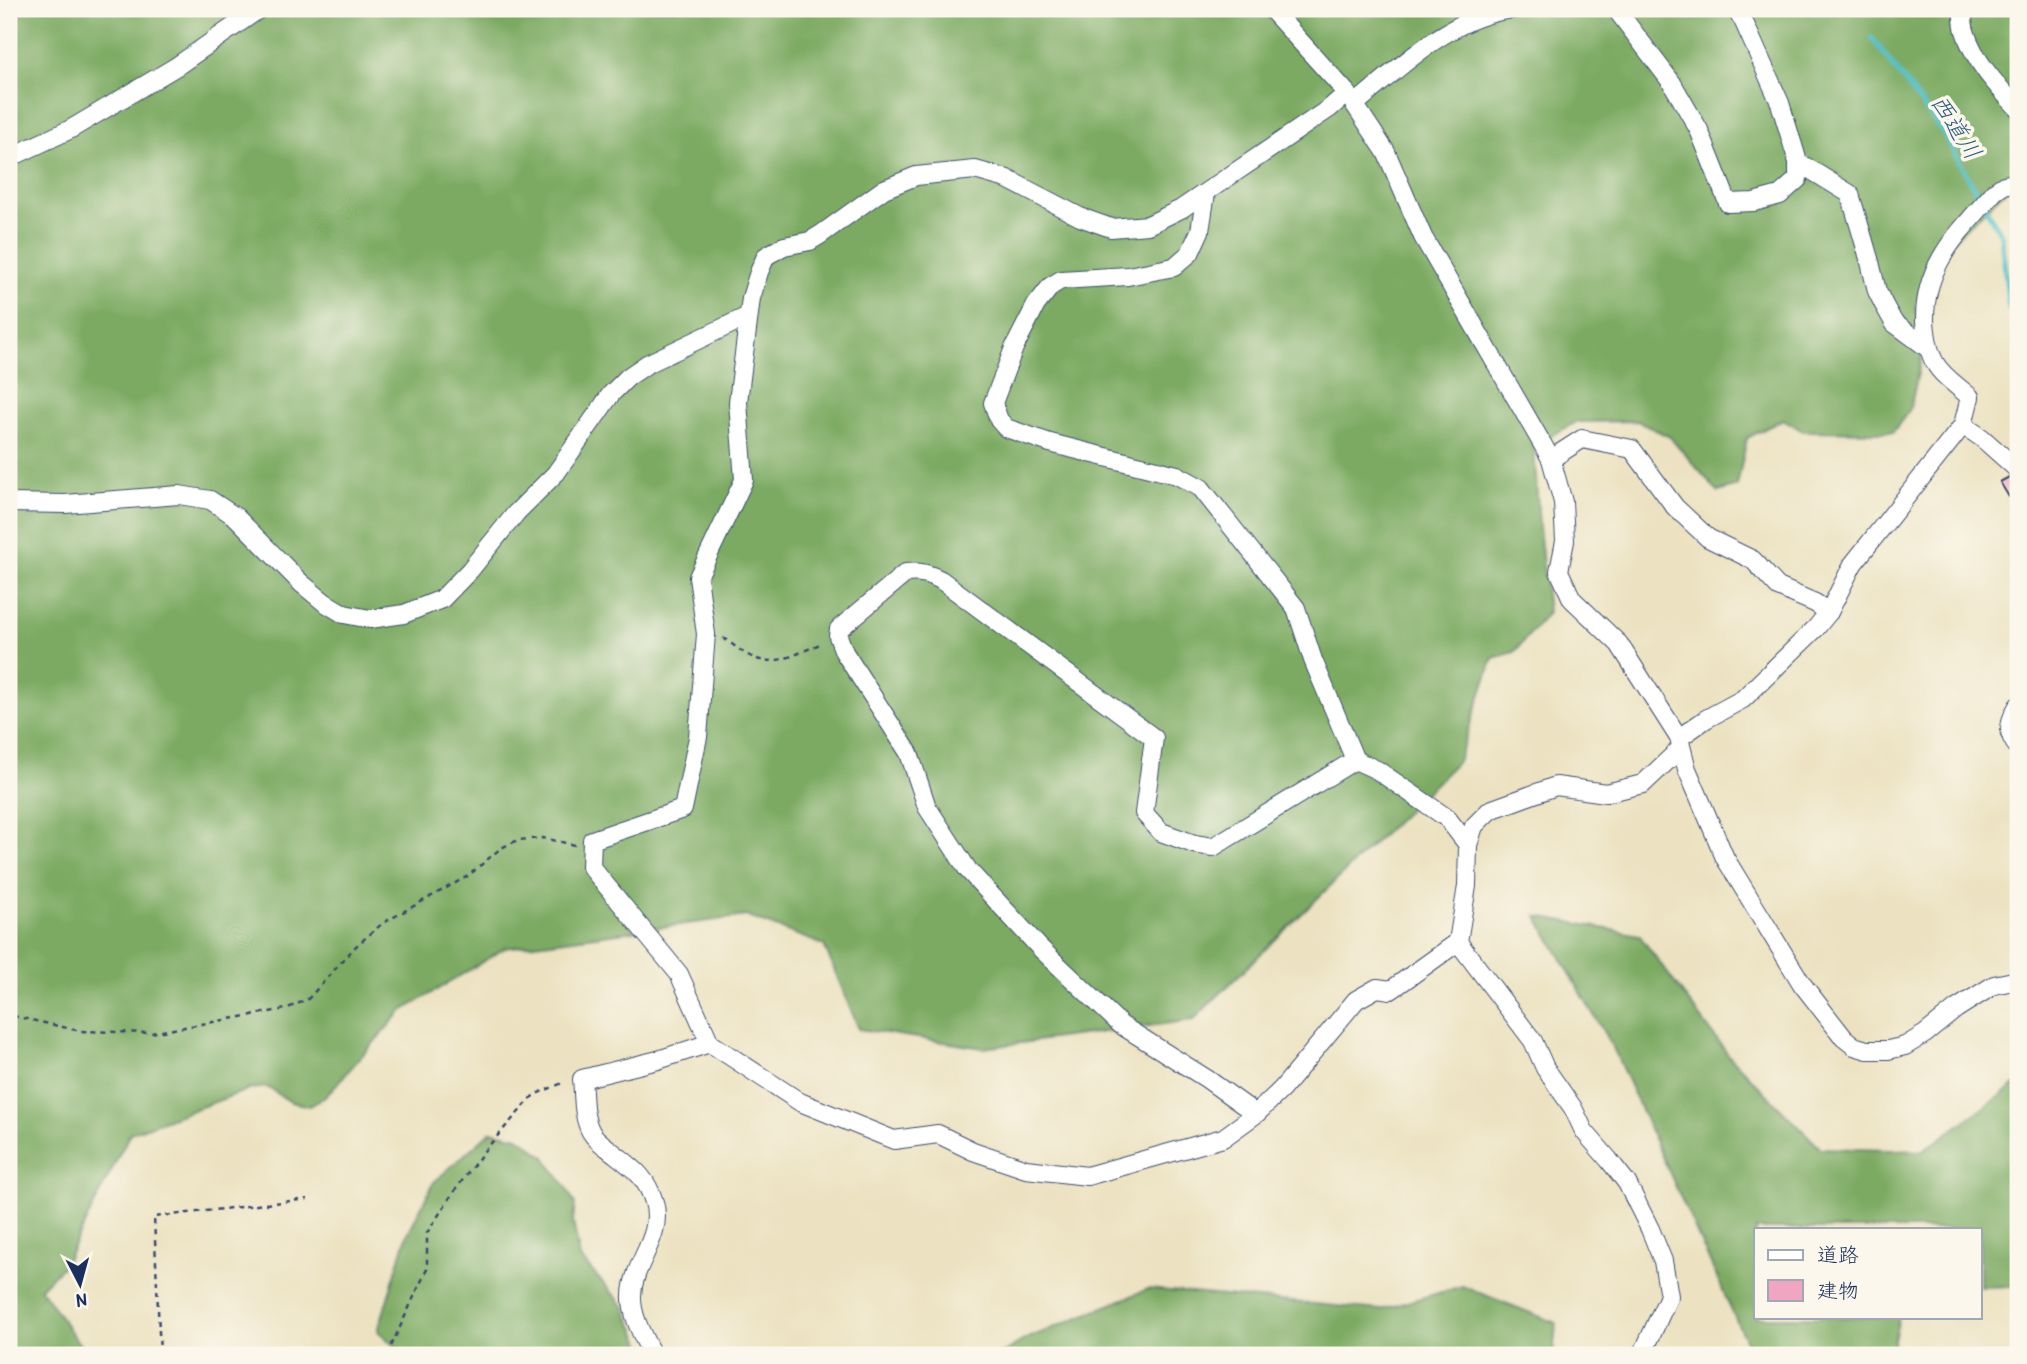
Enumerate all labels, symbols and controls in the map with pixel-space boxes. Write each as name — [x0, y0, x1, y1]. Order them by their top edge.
water label: 西道川 — [1924, 88, 1990, 165]
legend — [1754, 1228, 1982, 1318]
text: 道路 — [1817, 1240, 1859, 1269]
north arrow — [46, 1248, 116, 1318]
text: 建物 — [1817, 1276, 1859, 1305]
text: N — [75, 1287, 88, 1314]

